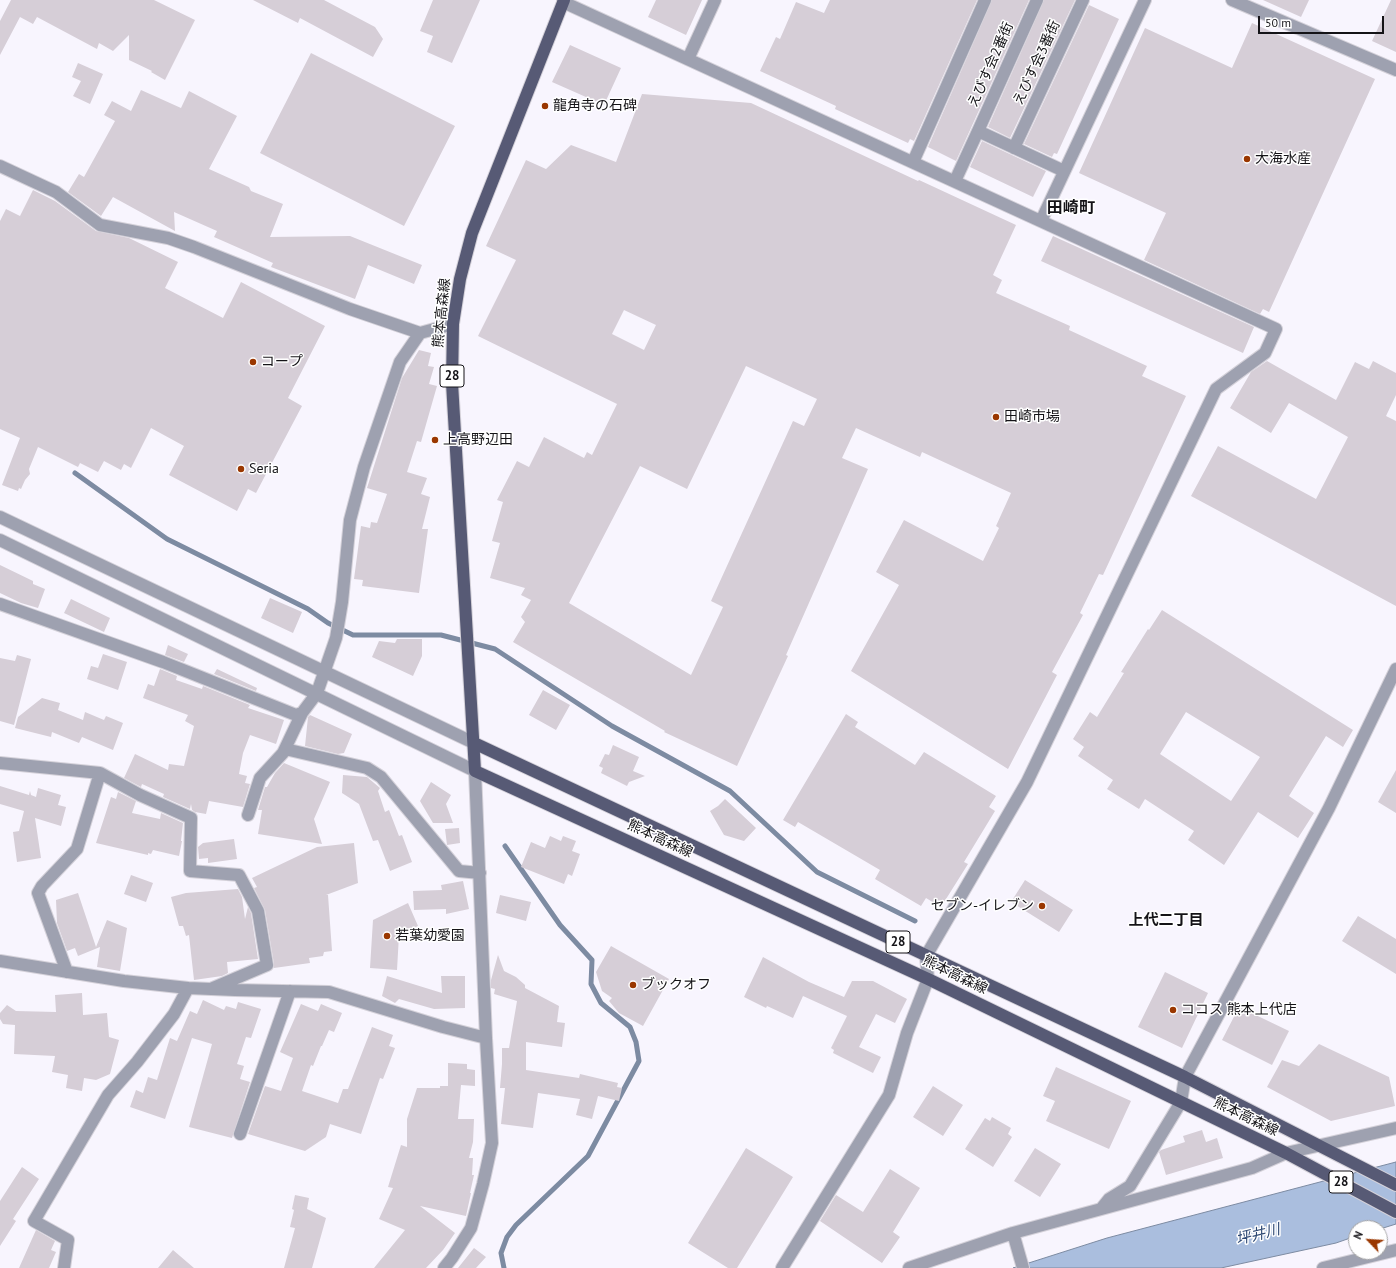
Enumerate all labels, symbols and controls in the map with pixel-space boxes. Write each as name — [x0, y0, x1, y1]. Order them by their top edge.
scale bar — [1260, 8, 1386, 34]
text: 50 m — [1265, 15, 1291, 30]
street label: えびす会3番街 — [1010, 18, 1064, 108]
street label: えびす会2番街 — [965, 20, 1017, 110]
place label: 龍角寺の石碑 — [553, 98, 637, 114]
marker: 龍角寺の石碑 — [540, 101, 550, 111]
place label: 大海水産 — [1255, 151, 1311, 167]
marker: 大海水産 — [1242, 154, 1252, 164]
district label: 田崎町 — [1047, 198, 1095, 218]
street label: 熊本高森線 — [430, 277, 454, 349]
place label: コープ — [261, 354, 303, 370]
marker: コープ — [248, 357, 258, 367]
road number: 28 — [440, 365, 464, 387]
place label: 田崎市場 — [1004, 409, 1060, 425]
marker: 田崎市場 — [991, 412, 1001, 422]
place label: 上高野辺田 — [443, 432, 513, 448]
marker: 上高野辺田 — [430, 435, 440, 445]
place label: Seria — [249, 461, 279, 477]
marker: Seria — [236, 464, 246, 474]
street label: 熊本高森線 — [625, 817, 695, 861]
place label: セブン-イレブン — [931, 898, 1034, 914]
marker: セブン-イレブン — [1037, 901, 1047, 911]
district label: 上代二丁目 — [1129, 912, 1203, 930]
place label: 若葉幼愛園 — [395, 928, 465, 944]
marker: 若葉幼愛園 — [382, 931, 392, 941]
road number: 28 — [886, 931, 910, 953]
street label: 熊本高森線 — [920, 952, 990, 998]
place label: ブックオフ — [641, 977, 711, 993]
marker: ブックオフ — [628, 980, 638, 990]
place label: ココス 熊本上代店 — [1181, 1002, 1297, 1018]
marker: ココス 熊本上代店 — [1168, 1005, 1178, 1015]
street label: 熊本高森線 — [1211, 1094, 1281, 1140]
road number: 28 — [1329, 1171, 1353, 1193]
north arrow — [1348, 1220, 1388, 1260]
water label: 坪井川 — [1234, 1221, 1282, 1249]
text: N — [1350, 1229, 1366, 1242]

